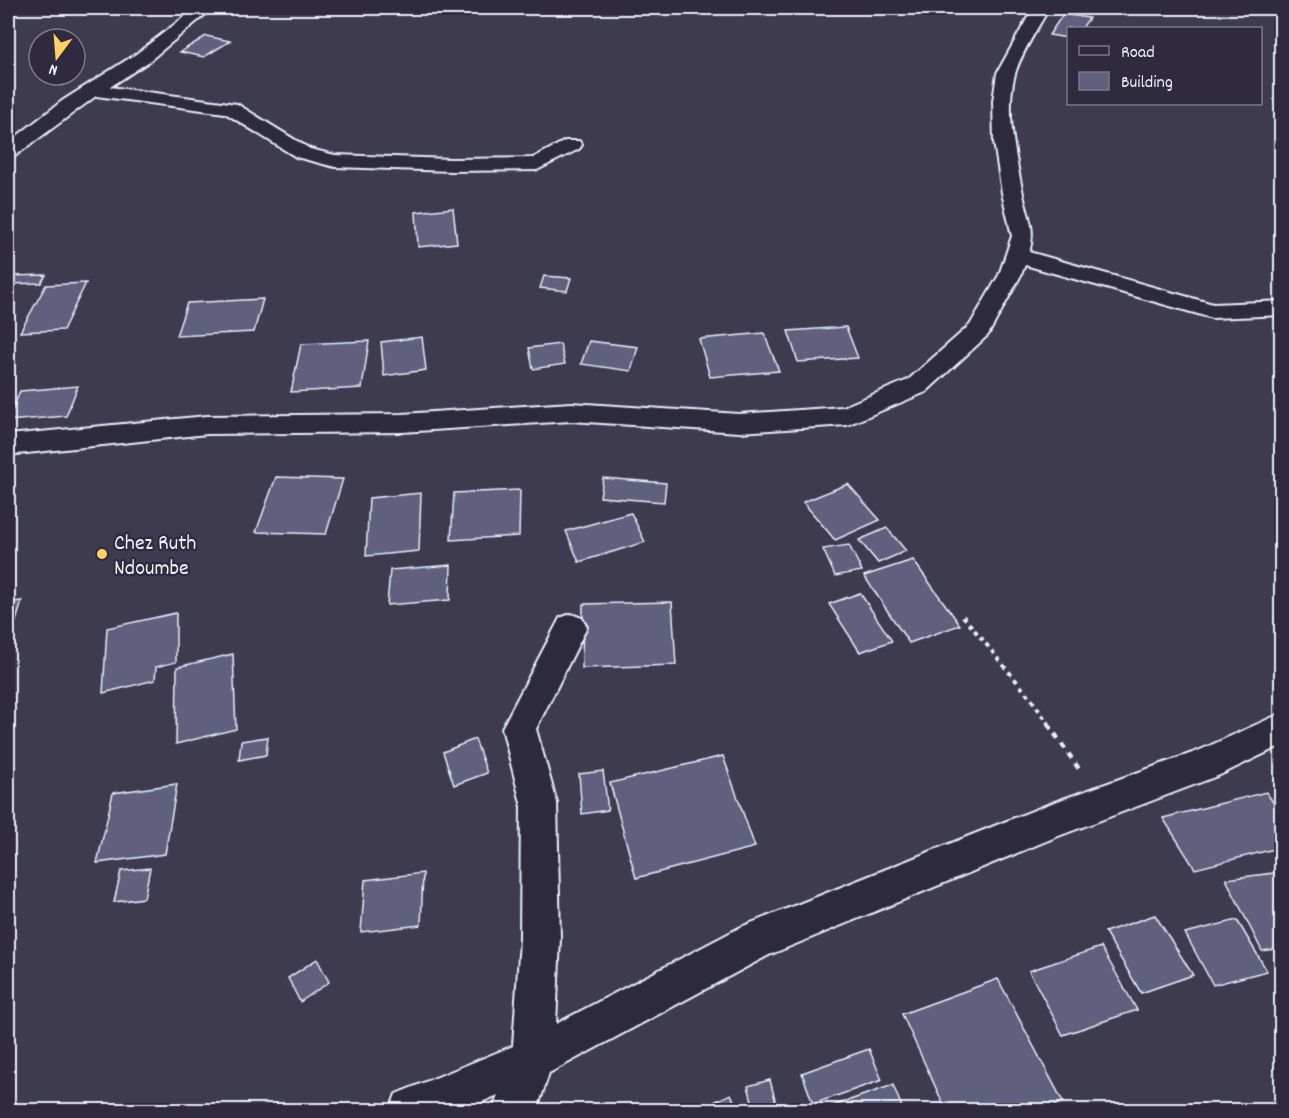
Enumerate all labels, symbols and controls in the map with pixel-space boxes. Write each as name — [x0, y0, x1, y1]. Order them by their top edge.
north arrow — [27, 27, 87, 87]
legend — [1067, 27, 1262, 105]
text: Road — [1121, 41, 1155, 66]
text: N — [46, 57, 61, 81]
text: Building — [1121, 71, 1173, 96]
place label: Chez Ruth Ndoumbe — [114, 529, 196, 585]
marker: Chez Ruth Ndoumbe — [95, 547, 109, 561]

